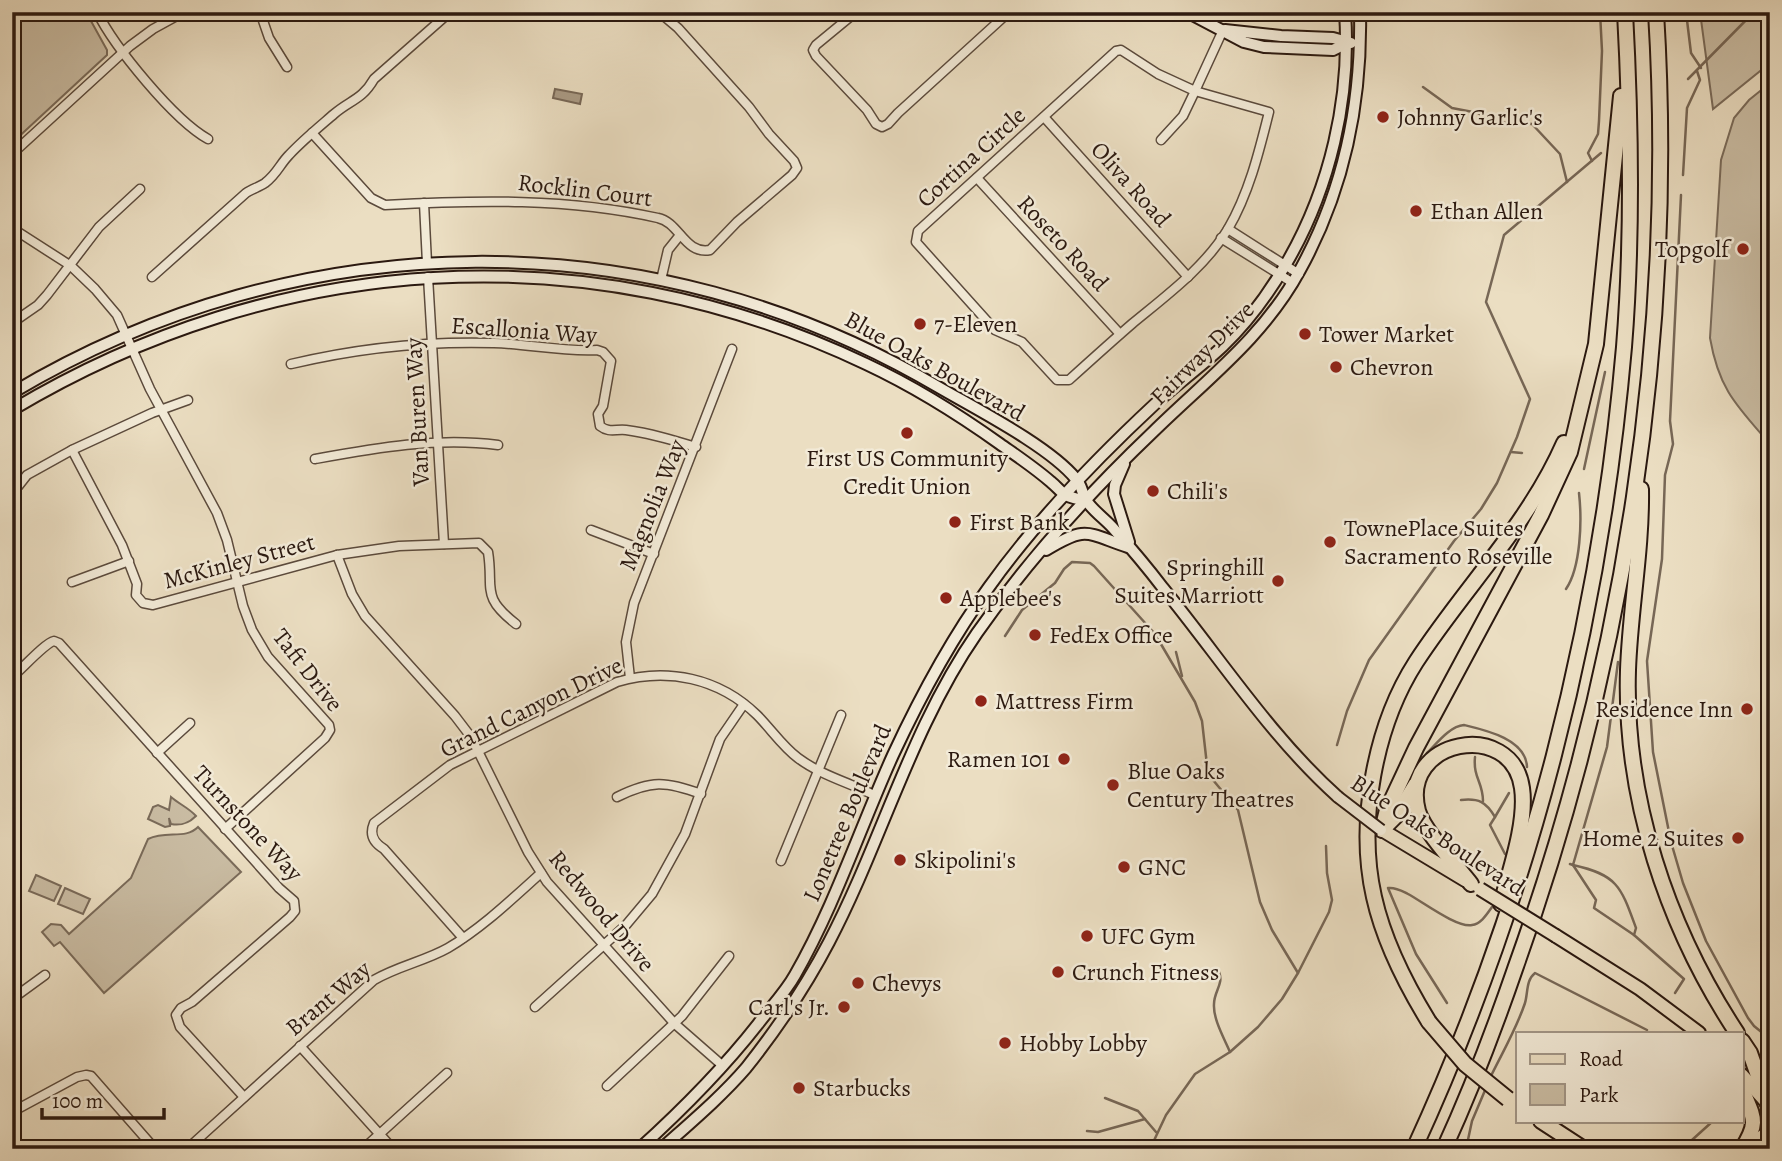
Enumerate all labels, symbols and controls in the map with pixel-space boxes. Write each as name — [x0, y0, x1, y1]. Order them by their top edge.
street label: Cortina Circle — [910, 99, 1032, 215]
place label: Johnny Garlic's — [1397, 101, 1543, 133]
marker: Johnny Garlic's — [1375, 109, 1391, 125]
street label: Oliva Road — [1084, 134, 1178, 234]
street label: Rocklin Court — [516, 166, 654, 214]
street label: Roseto Road — [1010, 188, 1116, 298]
place label: Ethan Allen — [1430, 195, 1543, 227]
marker: Ethan Allen — [1408, 203, 1424, 219]
place label: Topgolf — [1655, 233, 1732, 265]
marker: Topgolf — [1735, 241, 1751, 257]
street label: Fairway Drive — [1143, 294, 1261, 412]
street label: Blue Oaks Boulevard — [839, 303, 1031, 429]
place label: 7-Eleven — [934, 308, 1017, 340]
street label: Escallonia Way — [450, 309, 598, 351]
marker: 7-Eleven — [912, 316, 928, 332]
place label: Tower Market — [1319, 318, 1454, 350]
marker: Tower Market — [1297, 326, 1313, 342]
street label: Van Buren Way — [397, 337, 437, 488]
place label: Chevron — [1350, 351, 1433, 383]
marker: Chevron — [1328, 359, 1344, 375]
marker: First US Community Credit Union — [899, 425, 915, 441]
street label: Magnolia Way — [611, 434, 693, 575]
place label: First US Community Credit Union — [806, 442, 1008, 502]
place label: Chili's — [1167, 475, 1228, 507]
marker: Chili's — [1145, 483, 1161, 499]
place label: First Bank — [969, 506, 1070, 538]
place label: TownePlace Suites Sacramento Roseville — [1344, 512, 1552, 572]
marker: First Bank — [947, 514, 963, 530]
street label: McKinley Street — [160, 525, 318, 597]
marker: TownePlace Suites Sacramento Roseville — [1322, 534, 1338, 550]
place label: Springhill Suites Marriott — [1114, 551, 1264, 611]
marker: Springhill Suites Marriott — [1270, 573, 1286, 589]
place label: Applebee's — [959, 582, 1062, 614]
marker: Applebee's — [938, 590, 954, 606]
place label: FedEx Office — [1049, 619, 1173, 651]
street label: Taft Drive — [265, 622, 351, 718]
marker: FedEx Office — [1027, 627, 1043, 643]
street label: Grand Canyon Drive — [434, 649, 628, 765]
place label: Mattress Firm — [995, 685, 1134, 717]
marker: Mattress Firm — [973, 693, 989, 709]
place label: Residence Inn — [1595, 693, 1733, 725]
marker: Residence Inn — [1739, 701, 1755, 717]
street label: Lonetree Boulevard — [795, 719, 899, 907]
place label: Ramen 101 — [947, 743, 1050, 775]
marker: Ramen 101 — [1056, 751, 1072, 767]
place label: Blue Oaks Century Theatres — [1127, 755, 1294, 815]
street label: Turnstone Way — [186, 758, 310, 888]
street label: Blue Oaks Boulevard — [1345, 767, 1531, 903]
marker: Blue Oaks Century Theatres — [1105, 777, 1121, 793]
place label: Home 2 Suites — [1582, 822, 1724, 854]
marker: Home 2 Suites — [1730, 830, 1746, 846]
street label: Redwood Drive — [542, 843, 662, 979]
place label: Skipolini's — [914, 844, 1016, 876]
place label: GNC — [1138, 851, 1186, 883]
marker: Skipolini's — [892, 852, 908, 868]
marker: GNC — [1116, 859, 1132, 875]
place label: UFC Gym — [1101, 920, 1195, 952]
marker: UFC Gym — [1079, 928, 1095, 944]
street label: Brant Way — [279, 953, 378, 1043]
place label: Crunch Fitness — [1072, 956, 1219, 988]
marker: Crunch Fitness — [1050, 964, 1066, 980]
place label: Chevys — [872, 967, 942, 999]
marker: Chevys — [850, 975, 866, 991]
place label: Carl's Jr. — [748, 991, 830, 1023]
marker: Carl's Jr. — [836, 999, 852, 1015]
place label: Hobby Lobby — [1019, 1027, 1147, 1059]
legend — [1516, 1032, 1744, 1122]
marker: Hobby Lobby — [997, 1035, 1013, 1051]
text: Road — [1579, 1045, 1623, 1073]
place label: Starbucks — [813, 1072, 911, 1104]
scale bar — [42, 1077, 164, 1121]
marker: Starbucks — [791, 1080, 807, 1096]
text: Park — [1579, 1081, 1619, 1109]
text: 100 m — [52, 1087, 103, 1115]

